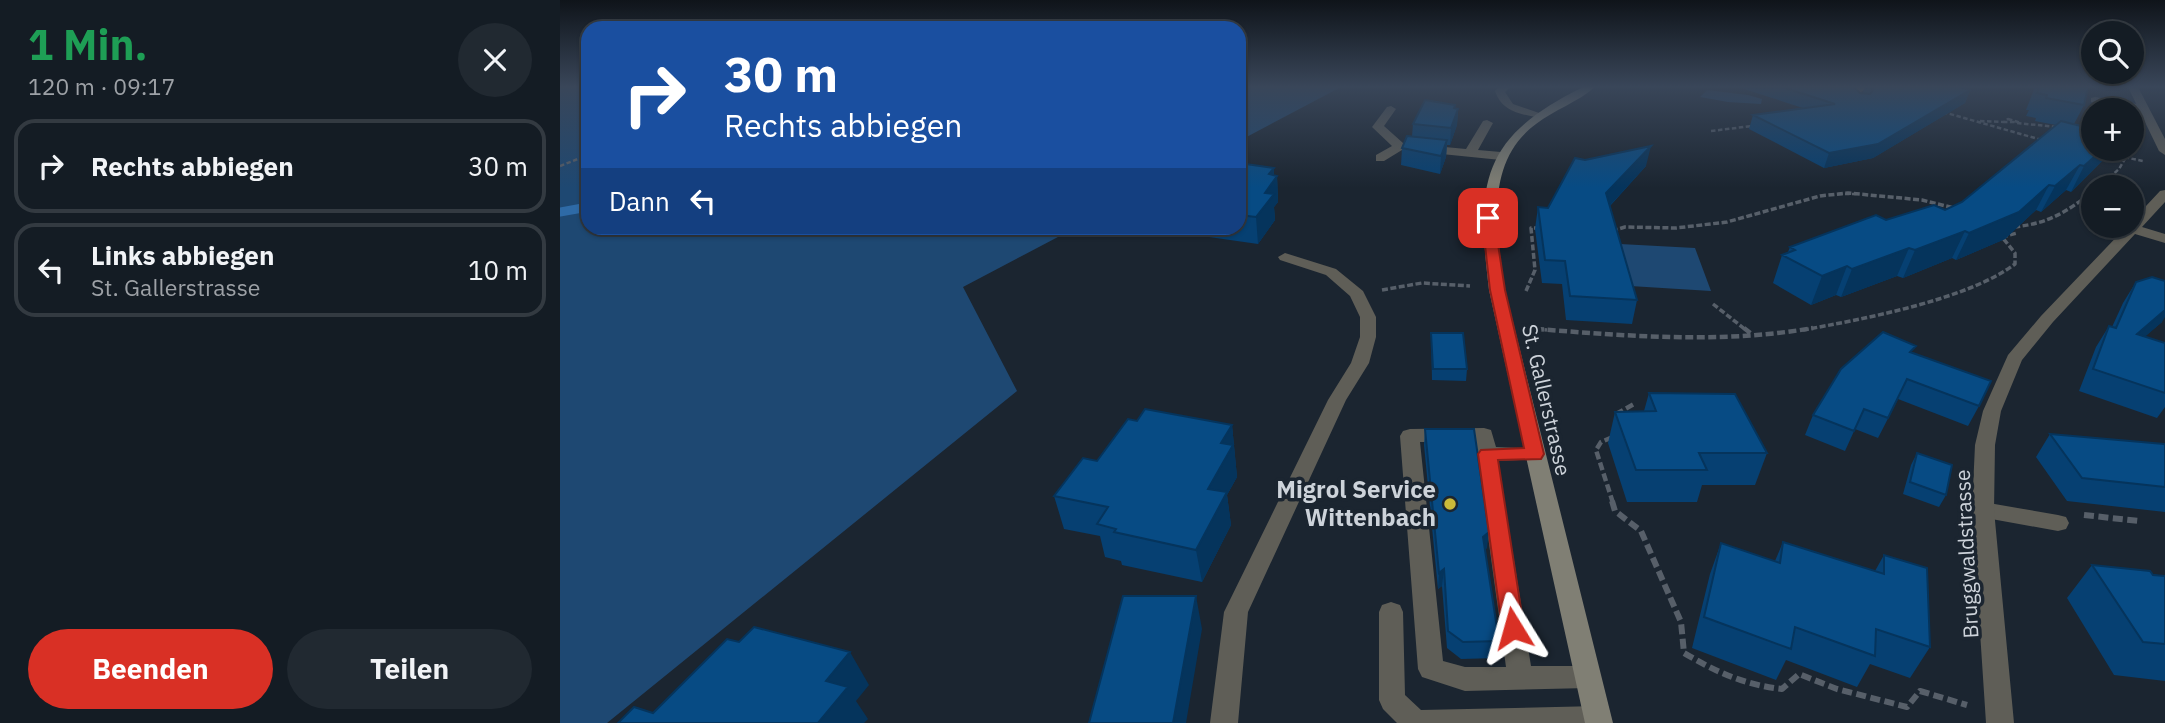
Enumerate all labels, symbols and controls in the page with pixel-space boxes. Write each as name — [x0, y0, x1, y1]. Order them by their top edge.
text: 1 Min. — [28, 17, 148, 72]
map controls — [2081, 21, 2144, 238]
button: search — [2081, 21, 2144, 84]
button: close — [458, 23, 532, 97]
text: 30 m — [724, 42, 838, 105]
icon: right — [609, 49, 700, 140]
text: 120 m · 09:17 — [28, 71, 175, 101]
button: + — [2081, 98, 2144, 161]
text: Rechts abbiegen — [724, 104, 962, 146]
icon: right — [32, 147, 70, 185]
text: Rechts abbiegen — [91, 149, 294, 183]
text: 30 m — [468, 149, 528, 183]
button: − — [2081, 175, 2144, 238]
icon: left — [684, 182, 722, 220]
text: Dann — [609, 184, 670, 218]
pin — [1458, 188, 1518, 248]
icon: arrive — [1469, 199, 1507, 237]
text: Links abbiegen — [91, 238, 274, 272]
icon: left — [32, 251, 70, 289]
text: 10 m — [468, 253, 528, 287]
text: St. Gallerstrasse — [91, 272, 261, 302]
street label: St. Gallerstrasse — [1516, 321, 1578, 478]
street label: Bruggwaldstrasse — [1948, 469, 1984, 639]
place label: Migrol Service Wittenbach — [1276, 473, 1436, 533]
marker: Migrol Service Wittenbach — [1442, 496, 1458, 512]
position arrow — [1476, 591, 1550, 665]
button: Beenden — [28, 629, 273, 709]
button: Teilen — [287, 629, 532, 709]

